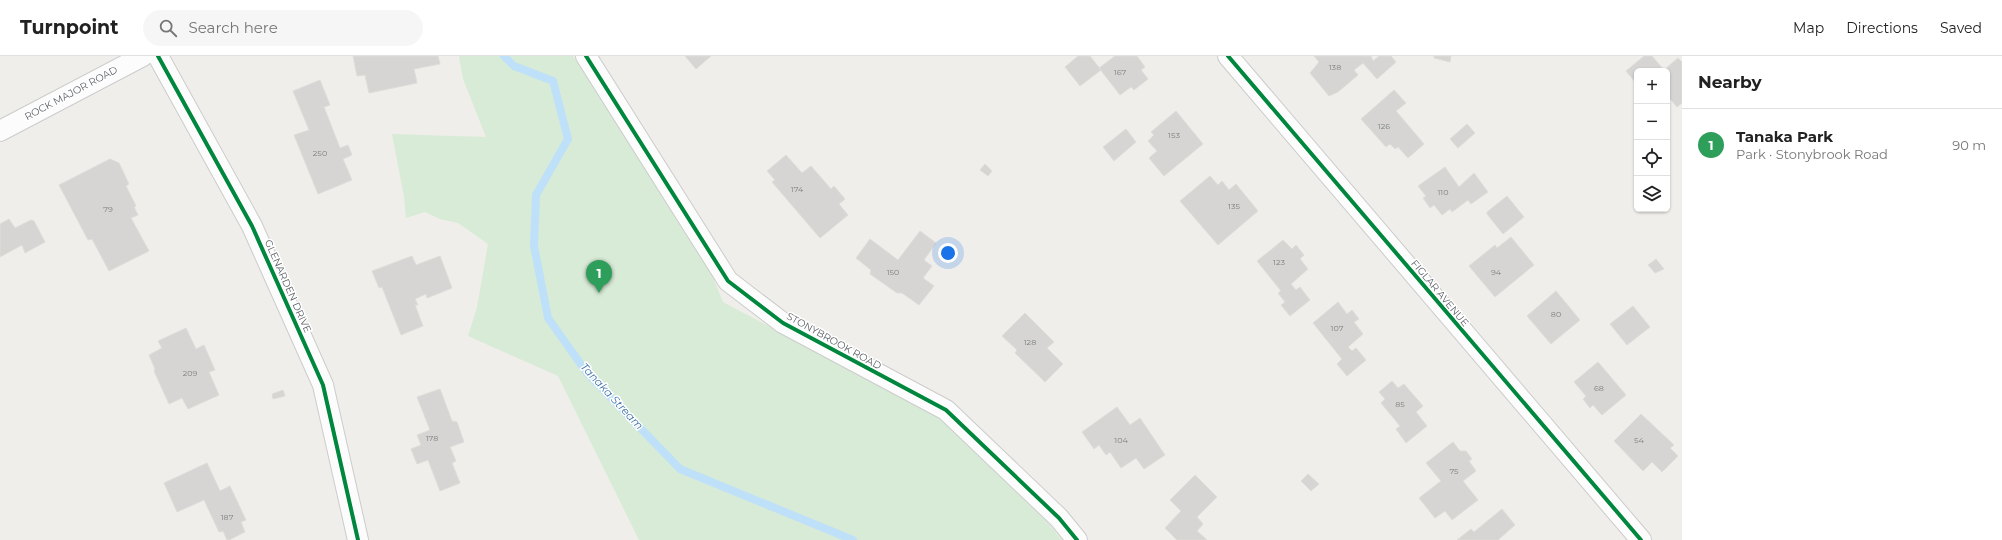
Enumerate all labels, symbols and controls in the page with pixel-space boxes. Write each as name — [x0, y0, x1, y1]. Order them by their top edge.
search box — [143, 10, 423, 46]
text: Turnpoint — [20, 16, 119, 39]
icon: search — [157, 17, 179, 39]
text: Search here — [189, 18, 278, 37]
text: Map — [1793, 19, 1824, 37]
text: Directions — [1846, 19, 1918, 37]
text: Saved — [1940, 19, 1982, 37]
house number: 138 — [1329, 62, 1341, 72]
street label: ROCK MAJOR ROAD — [22, 63, 120, 123]
house number: 167 — [1114, 67, 1126, 77]
map controls — [1634, 68, 1670, 212]
button: + — [1634, 68, 1670, 104]
text: Nearby — [1698, 72, 1762, 92]
button: − — [1634, 104, 1670, 140]
house number: 126 — [1378, 121, 1390, 131]
text: Tanaka Park — [1736, 127, 1833, 146]
house number: 153 — [1168, 130, 1180, 140]
text: 1 — [1708, 137, 1714, 153]
text: 90 m — [1952, 137, 1986, 153]
button: locate — [1634, 140, 1670, 176]
text: Park · Stonybrook Road — [1736, 146, 1888, 162]
house number: 250 — [313, 148, 327, 158]
button: layers — [1634, 176, 1670, 212]
house number: 174 — [791, 184, 804, 194]
house number: 110 — [1437, 187, 1449, 197]
house number: 135 — [1228, 201, 1240, 211]
house number: 79 — [103, 204, 113, 214]
street label: GLENARDEN DRIVE — [262, 237, 314, 335]
your location — [938, 243, 958, 263]
house number: 123 — [1273, 257, 1285, 267]
street label: FIGLAR AVENUE — [1408, 257, 1472, 329]
pin: 1 — [586, 260, 612, 293]
house number: 150 — [887, 267, 899, 277]
house number: 94 — [1491, 267, 1502, 277]
street label: STONYBROOK ROAD — [784, 309, 884, 373]
house number: 80 — [1551, 309, 1561, 319]
house number: 107 — [1331, 323, 1344, 333]
house number: 128 — [1024, 337, 1036, 347]
water label: Tanaka Stream — [578, 360, 646, 432]
house number: 209 — [183, 368, 197, 378]
house number: 68 — [1594, 383, 1604, 393]
house number: 85 — [1395, 399, 1405, 409]
house number: 178 — [426, 433, 438, 443]
house number: 104 — [1114, 435, 1128, 445]
house number: 54 — [1634, 435, 1645, 445]
house number: 75 — [1449, 466, 1459, 476]
house number: 187 — [221, 512, 234, 522]

